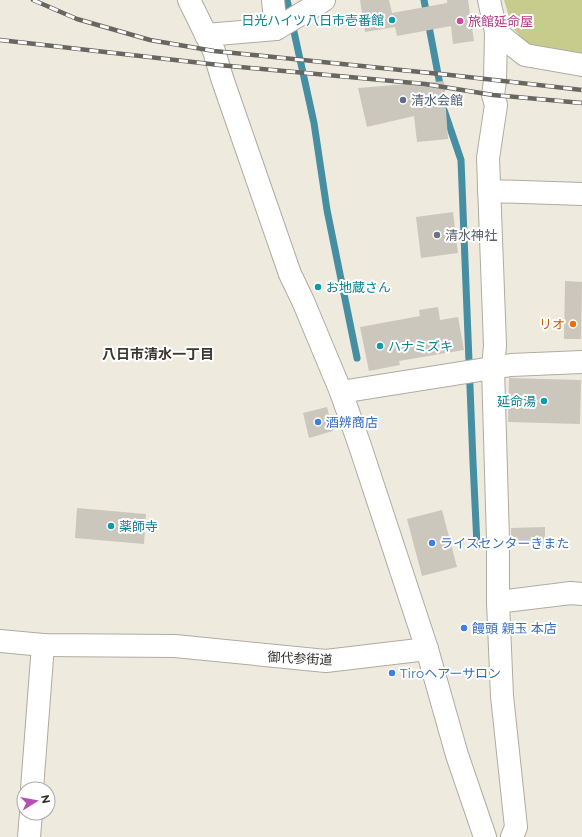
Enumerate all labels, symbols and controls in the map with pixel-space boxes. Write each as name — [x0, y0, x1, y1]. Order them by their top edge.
place label: 日光ハイツ八日市壱番館 — [241, 12, 384, 28]
place label: 旅館延命屋 — [468, 13, 533, 29]
marker: 日光ハイツ八日市壱番館 — [387, 15, 397, 25]
marker: 旅館延命屋 — [455, 16, 465, 26]
place label: 清水会館 — [411, 92, 463, 108]
marker: 清水会館 — [398, 95, 408, 105]
place label: 清水神社 — [445, 227, 497, 243]
marker: 清水神社 — [432, 230, 442, 240]
place label: お地蔵さん — [326, 279, 391, 295]
marker: お地蔵さん — [313, 282, 323, 292]
place label: リオ — [539, 316, 565, 332]
marker: リオ — [568, 319, 578, 329]
place label: ハナミズキ — [388, 338, 453, 354]
marker: ハナミズキ — [375, 341, 385, 351]
district label: 八日市清水一丁目 — [102, 345, 214, 363]
place label: 延命湯 — [497, 393, 536, 409]
marker: 延命湯 — [539, 396, 549, 406]
place label: 酒辨商店 — [326, 414, 378, 430]
marker: 酒辨商店 — [313, 417, 323, 427]
place label: 薬師寺 — [119, 518, 158, 534]
marker: 薬師寺 — [106, 521, 116, 531]
place label: ライスセンターきまた — [440, 535, 570, 551]
marker: ライスセンターきまた — [427, 538, 437, 548]
place label: 饅頭 親玉 本店 — [472, 620, 557, 636]
marker: 饅頭 親玉 本店 — [459, 623, 469, 633]
street label: 御代参街道 — [267, 648, 333, 668]
place label: Tiroヘアーサロン — [400, 665, 501, 681]
marker: Tiroヘアーサロン — [387, 668, 397, 678]
north arrow — [16, 781, 56, 821]
text: N — [38, 793, 54, 805]

